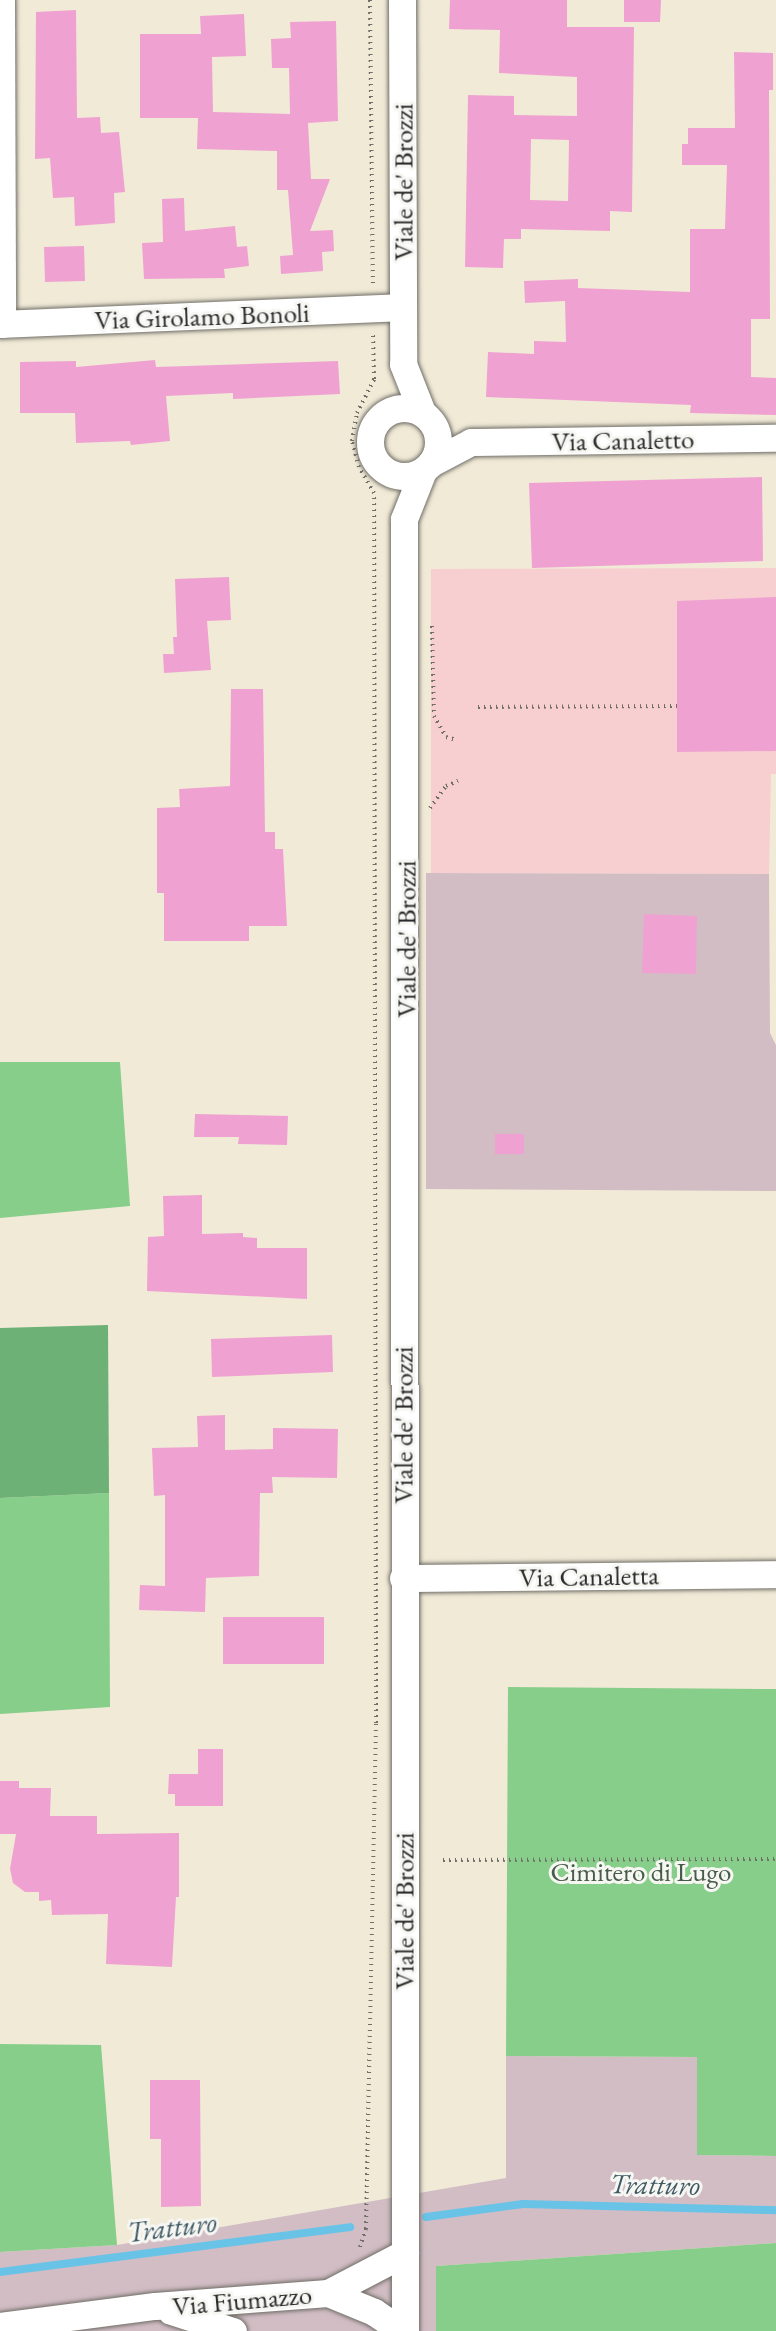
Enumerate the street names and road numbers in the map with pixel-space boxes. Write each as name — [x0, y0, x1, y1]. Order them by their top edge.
street label: Viale de' Brozzi — [387, 103, 419, 261]
street label: Via Girolamo Bonoli — [94, 296, 310, 336]
street label: Via Canaletto — [551, 423, 695, 457]
street label: Viale de' Brozzi — [390, 860, 422, 1018]
street label: Viale de' Brozzi — [387, 1346, 419, 1504]
street label: Via Canaletta — [519, 1559, 659, 1593]
street label: Viale de' Brozzi — [388, 1832, 420, 1990]
street label: Via Fiumazzo — [171, 2278, 313, 2322]

